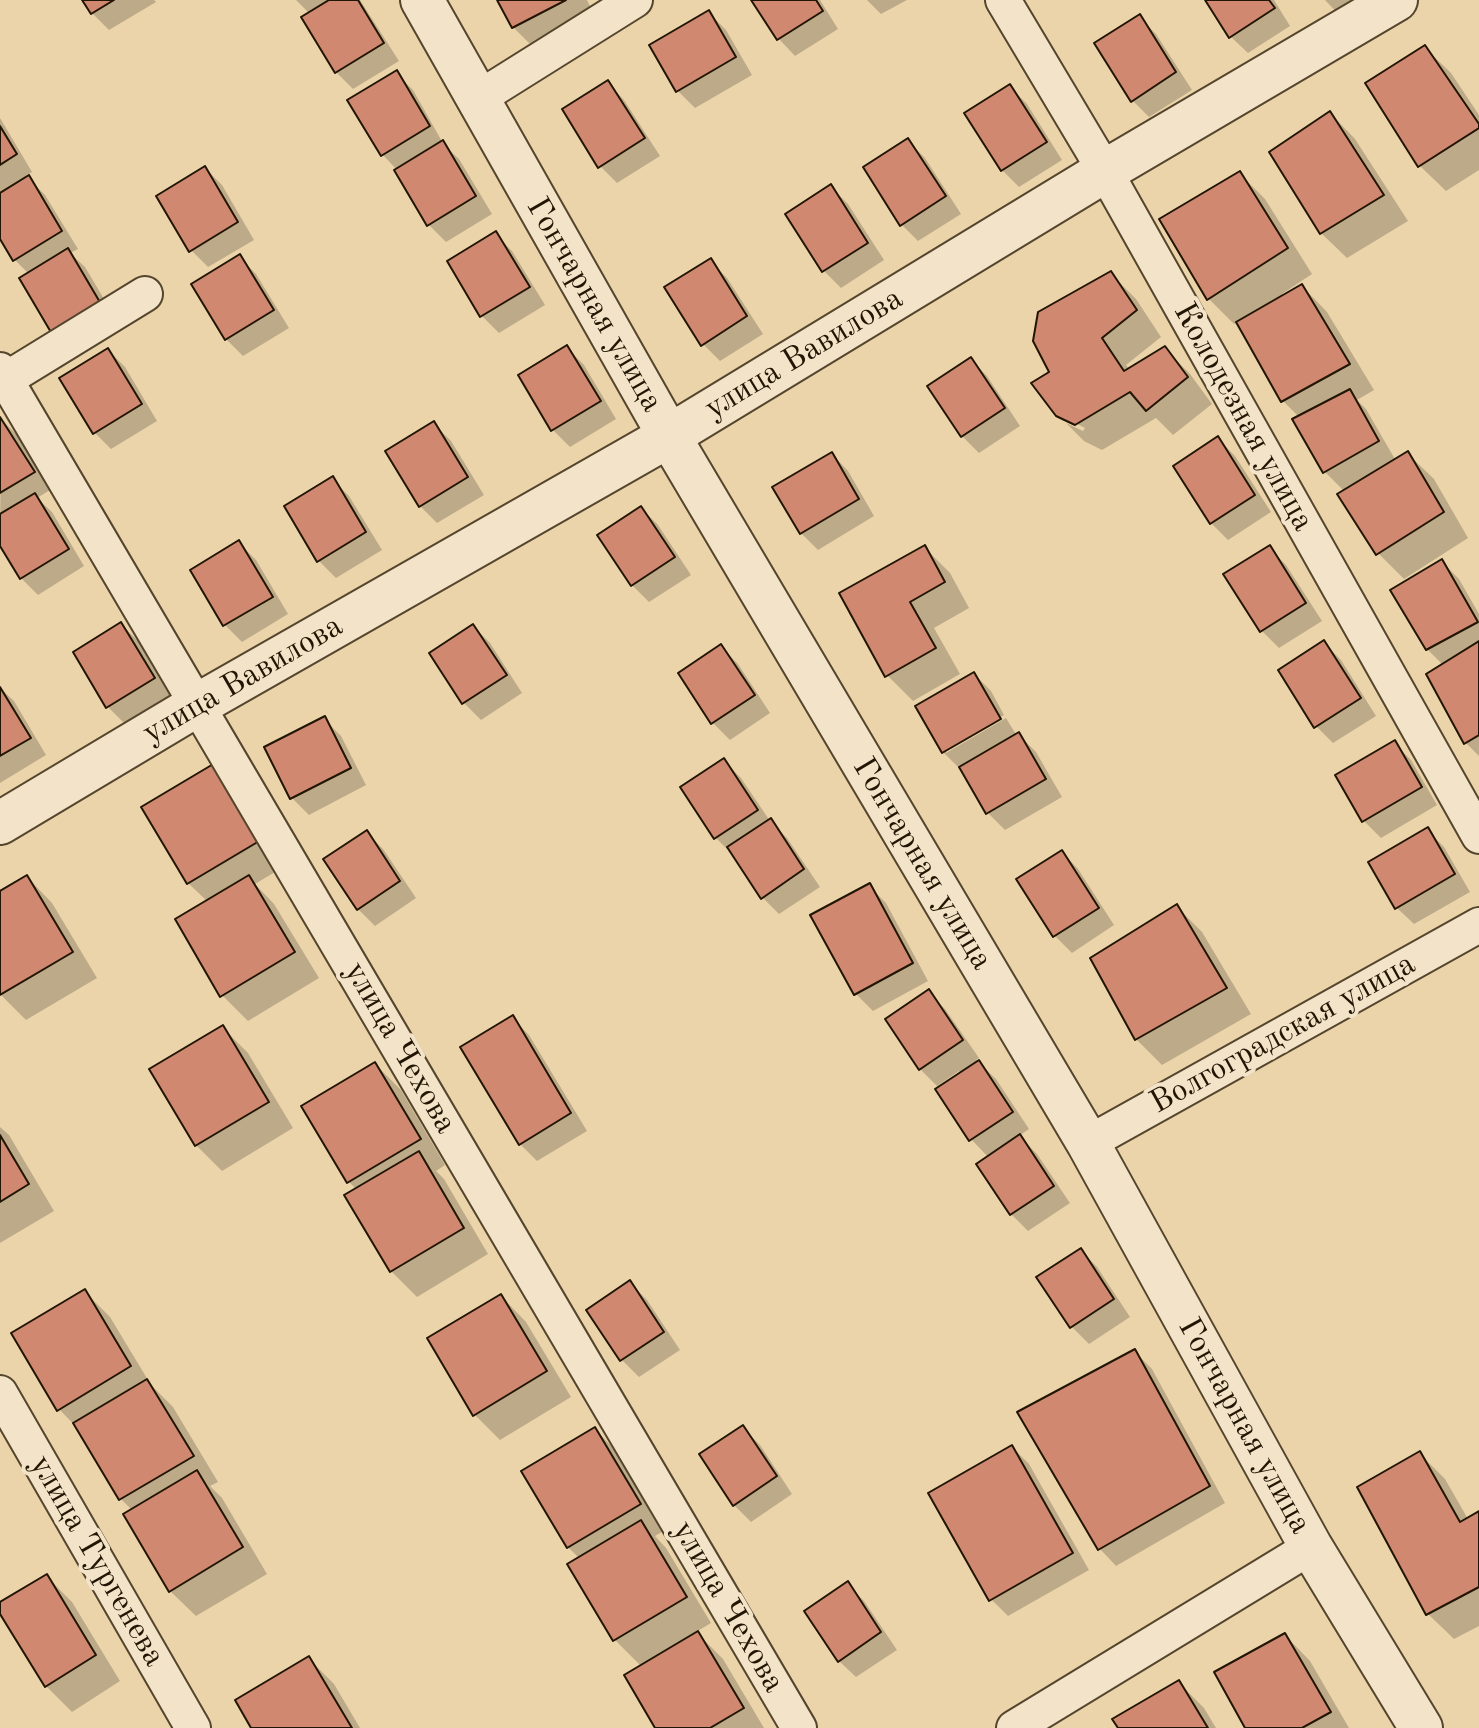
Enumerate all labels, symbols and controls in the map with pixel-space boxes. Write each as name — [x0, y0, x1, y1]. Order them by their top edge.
street label: Гончарная улица — [517, 191, 671, 419]
street label: улица Вавилова — [698, 280, 910, 428]
street label: Колодезная улица — [1164, 296, 1322, 538]
street label: улица Вавилова — [136, 607, 350, 753]
street label: Гончарная улица — [843, 751, 1001, 977]
street label: Волгоградская улица — [1144, 945, 1422, 1123]
street label: улица Чехова — [335, 955, 465, 1141]
street label: Гончарная улица — [1169, 1311, 1319, 1541]
street label: улица Тургенева — [21, 1449, 173, 1673]
street label: улица Чехова — [663, 1514, 793, 1700]

